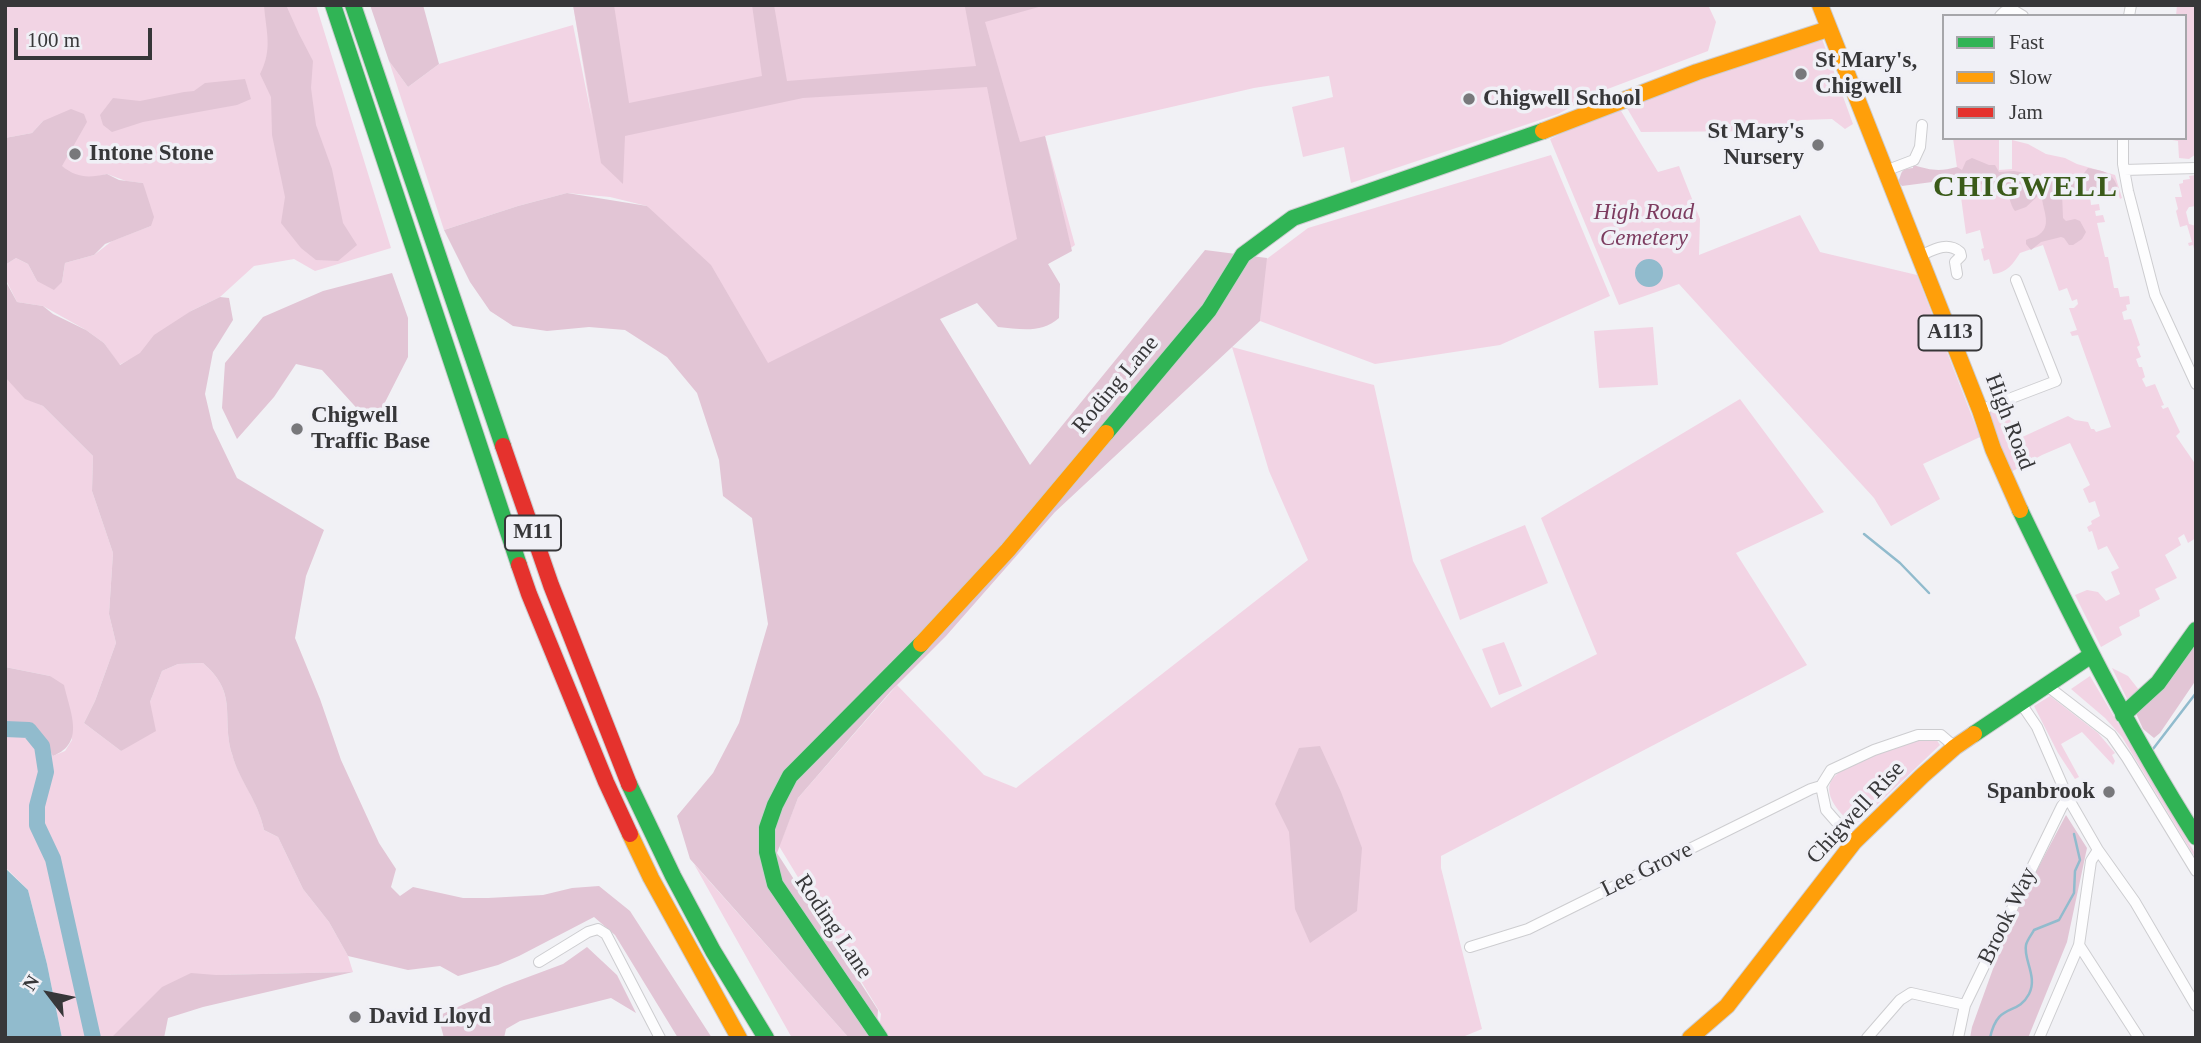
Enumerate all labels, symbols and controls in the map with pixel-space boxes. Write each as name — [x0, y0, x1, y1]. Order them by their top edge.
scale bar — [18, 14, 156, 58]
legend — [1942, 14, 2187, 140]
text: 100 m — [27, 28, 80, 52]
text: Fast — [2009, 30, 2044, 54]
place label: St Mary's, Chigwell — [1815, 47, 1917, 101]
text: Slow — [2009, 65, 2052, 89]
marker: St Mary's, Chigwell — [1793, 66, 1809, 82]
place label: Chigwell School — [1483, 85, 1641, 113]
marker: Chigwell School — [1461, 91, 1477, 107]
text: Jam — [2009, 100, 2043, 124]
place label: St Mary's Nursery — [1708, 118, 1804, 172]
marker: St Mary's Nursery — [1810, 137, 1826, 153]
place label: Intone Stone — [89, 140, 214, 168]
marker: Intone Stone — [67, 146, 83, 162]
district label: CHIGWELL — [1934, 170, 2118, 206]
park label: High Road Cemetery — [1594, 199, 1694, 253]
road number: A113 — [1918, 316, 1982, 350]
street label: Roding Lane — [1067, 330, 1165, 440]
street label: High Road — [1978, 370, 2040, 474]
place label: Chigwell Traffic Base — [311, 402, 430, 456]
marker: Chigwell Traffic Base — [289, 421, 305, 437]
road number: M11 — [505, 516, 561, 550]
street label: Chigwell Rise — [1801, 756, 1911, 870]
place label: Spanbrook — [1987, 778, 2095, 806]
marker: Spanbrook — [2101, 784, 2117, 800]
street label: Lee Grove — [1597, 836, 1697, 904]
street label: Brook Way — [1973, 863, 2043, 969]
street label: Roding Lane — [788, 870, 878, 984]
north arrow — [14, 959, 84, 1029]
text: N — [18, 971, 43, 994]
place label: David Lloyd — [369, 1003, 491, 1031]
marker: David Lloyd — [347, 1009, 363, 1025]

